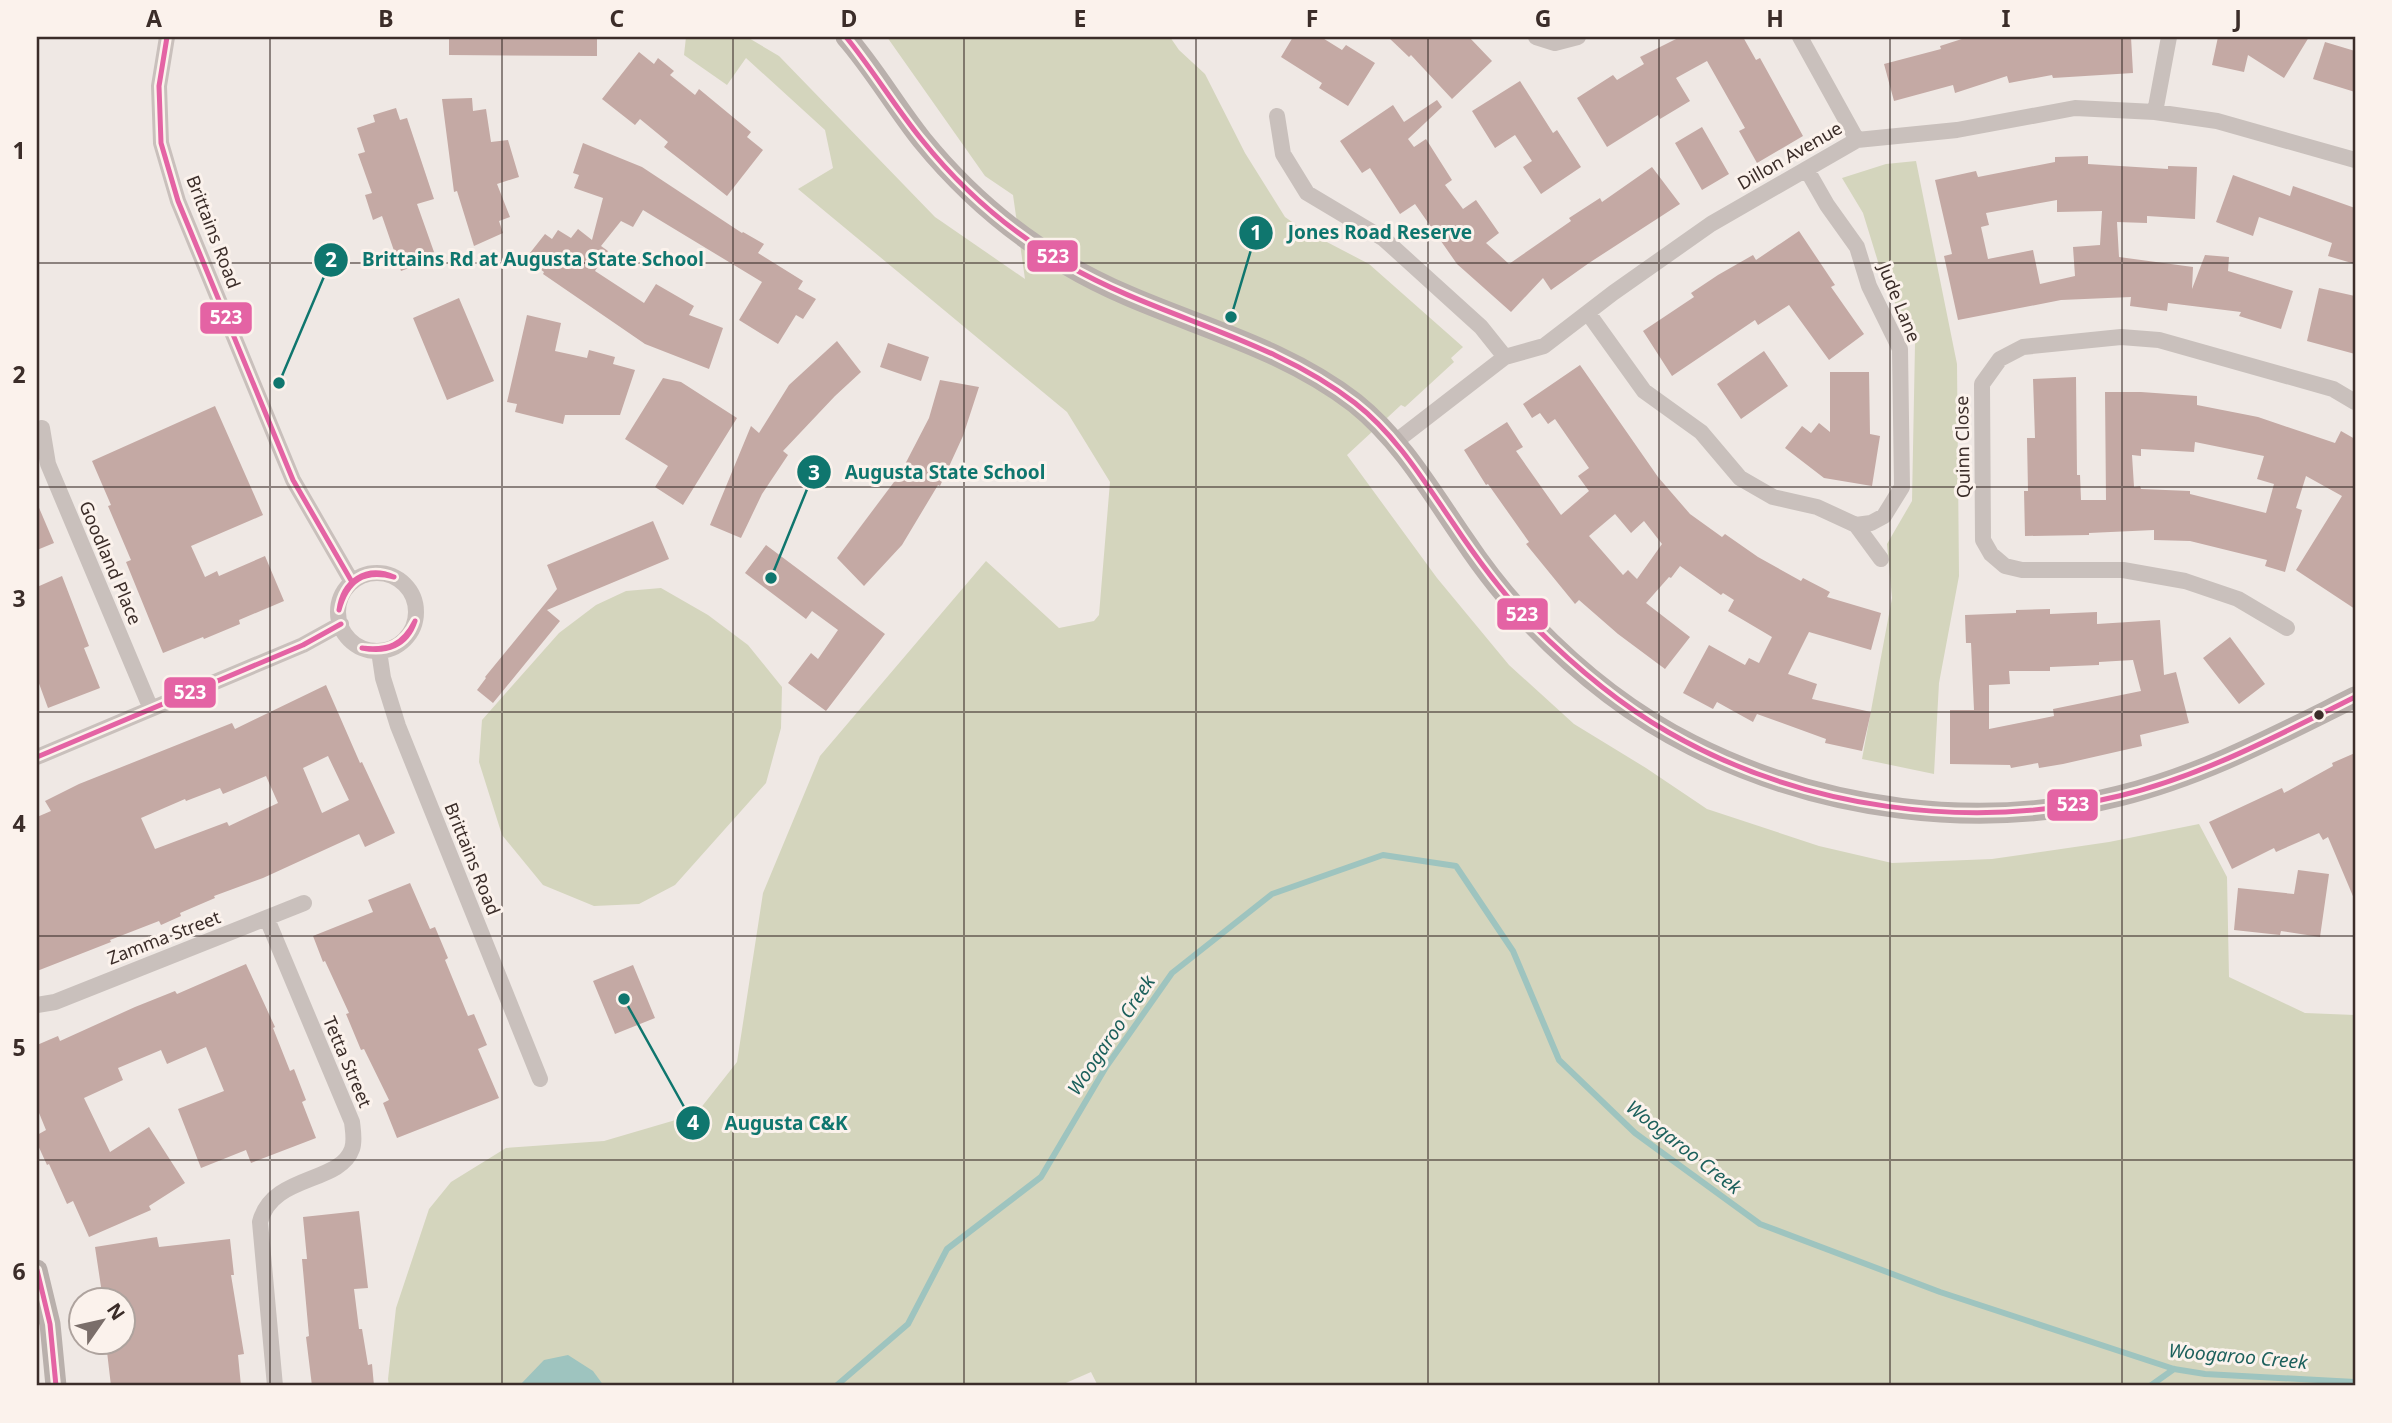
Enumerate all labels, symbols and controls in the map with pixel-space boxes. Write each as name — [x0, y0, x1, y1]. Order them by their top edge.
text: A — [146, 2, 162, 34]
text: B — [378, 2, 394, 34]
text: C — [610, 2, 625, 34]
text: D — [841, 2, 857, 34]
text: E — [1074, 2, 1086, 34]
text: F — [1306, 2, 1318, 34]
text: G — [1535, 2, 1551, 34]
text: H — [1766, 2, 1784, 34]
text: I — [2002, 2, 2011, 34]
text: J — [2232, 2, 2242, 34]
street label: Dillon Avenue — [1733, 115, 1846, 195]
text: 1 — [12, 134, 26, 166]
street label: Brittains Road — [181, 172, 246, 292]
callout: Jones Road Reserve — [1238, 213, 1486, 253]
text: 1 — [1250, 218, 1262, 246]
text: Jones Road Reserve — [1286, 219, 1472, 245]
line badge: 523 — [1026, 239, 1079, 273]
callout: Brittains Rd at Augusta State School — [313, 240, 718, 280]
text: 523 — [1037, 243, 1069, 269]
text: 2 — [325, 245, 337, 273]
text: Brittains Rd at Augusta State School — [362, 246, 704, 272]
street label: Jude Lane — [1873, 258, 1927, 345]
line badge: 523 — [199, 301, 253, 335]
text: 523 — [210, 304, 242, 330]
text: 2 — [12, 358, 26, 390]
street label: Quinn Close — [1949, 396, 1975, 498]
callout: Augusta State School — [796, 452, 1060, 492]
text: 3 — [808, 458, 820, 486]
text: Augusta State School — [845, 459, 1045, 485]
street label: Goodland Place — [74, 497, 148, 628]
text: 3 — [12, 582, 26, 614]
line badge: 523 — [1496, 597, 1549, 631]
text: 523 — [1506, 601, 1538, 627]
line badge: 523 — [163, 676, 217, 709]
text: 523 — [174, 679, 206, 705]
unlabelled marker — [2312, 708, 2326, 722]
line badge: 523 — [2046, 788, 2099, 822]
text: 523 — [2057, 791, 2089, 817]
street label: Brittains Road — [439, 799, 506, 918]
text: 4 — [12, 807, 26, 839]
street label: Zamma Street — [104, 904, 224, 970]
water label: Woogaroo Creek — [1061, 970, 1161, 1100]
street label: Tetta Street — [318, 1012, 378, 1111]
text: 5 — [12, 1031, 26, 1063]
water label: Woogaroo Creek — [1621, 1094, 1747, 1200]
callout: Augusta C&K — [676, 1103, 862, 1143]
text: 4 — [687, 1108, 699, 1136]
text: Augusta C&K — [724, 1110, 848, 1136]
text: 6 — [12, 1255, 26, 1287]
north arrow — [66, 1286, 136, 1356]
text: N — [101, 1298, 131, 1325]
water label: Woogaroo Creek — [2167, 1337, 2309, 1375]

